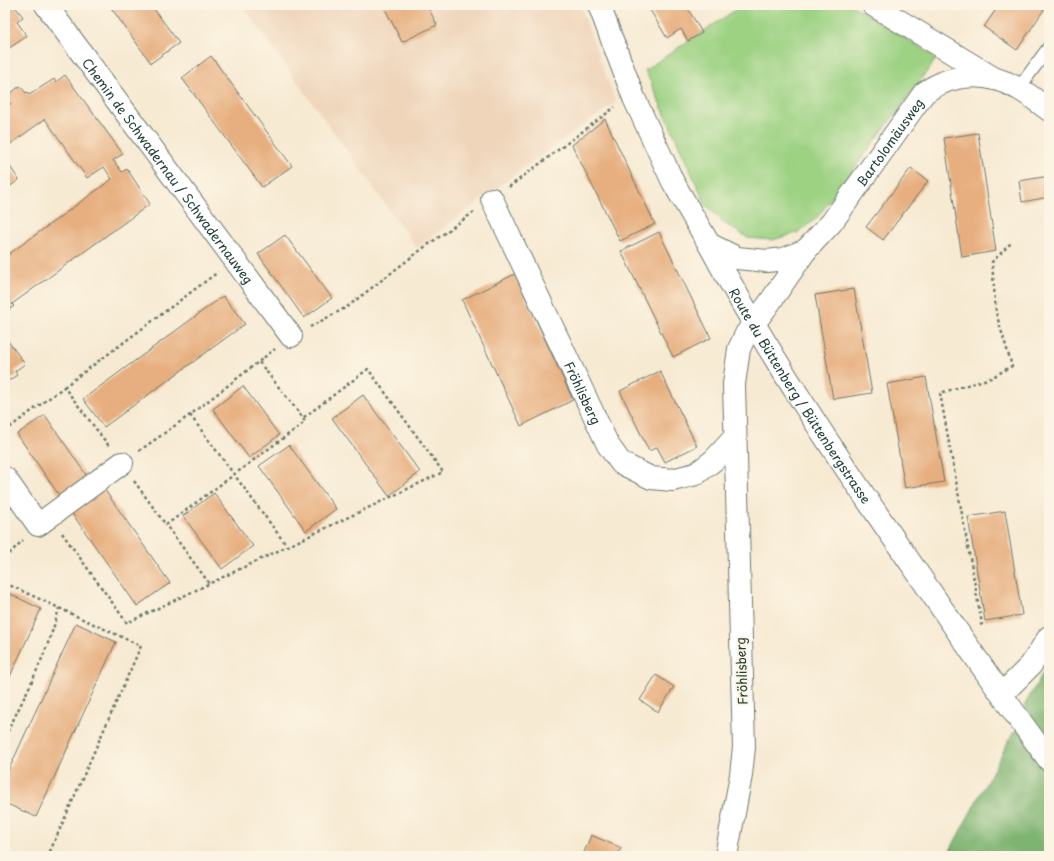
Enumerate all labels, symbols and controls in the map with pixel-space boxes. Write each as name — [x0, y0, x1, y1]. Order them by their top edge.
street label: Chemin de Schwadernau / Schwadernauweg — [79, 54, 259, 288]
street label: Bartolomäusweg — [851, 93, 927, 190]
street label: Route du Büttenberg / Büttenbergstrasse — [725, 284, 876, 507]
street label: Fröhlisberg — [560, 358, 606, 427]
street label: Fröhlisberg — [730, 637, 752, 705]

